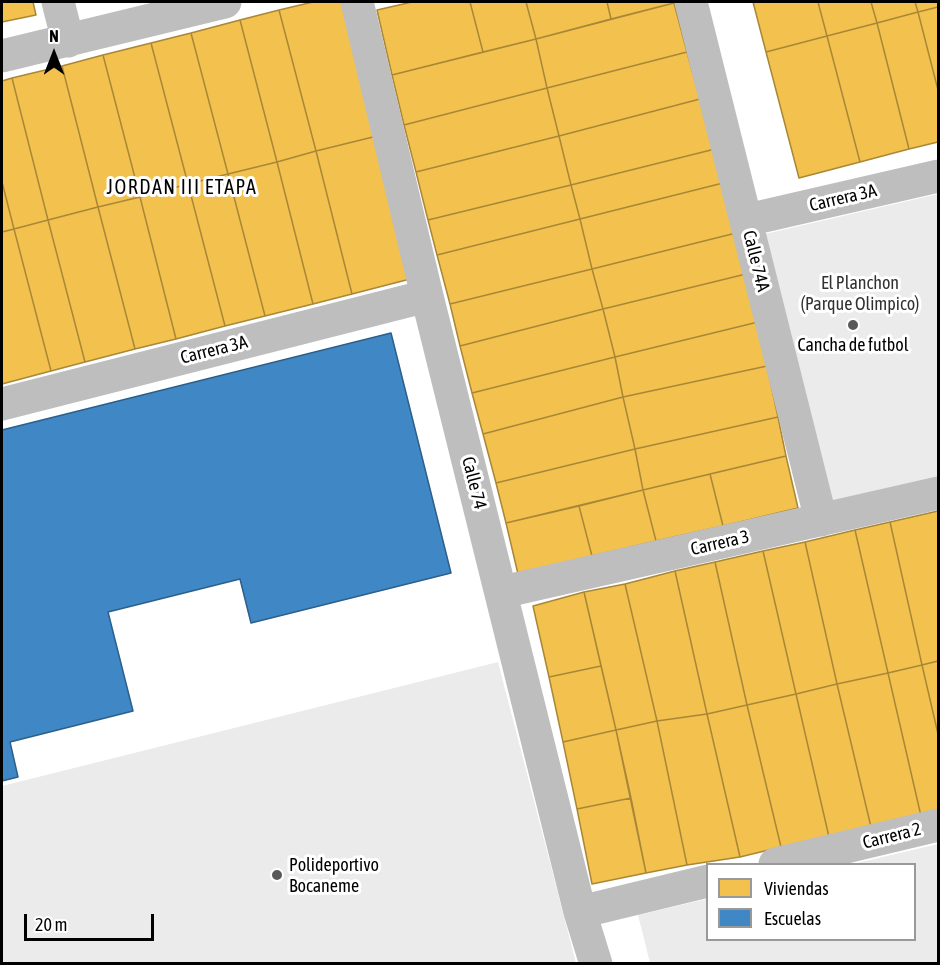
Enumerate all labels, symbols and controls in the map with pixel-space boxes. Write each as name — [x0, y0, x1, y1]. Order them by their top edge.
north arrow — [24, 24, 84, 84]
text: N — [49, 27, 59, 45]
district label: JORDAN III ETAPA — [107, 176, 257, 200]
street label: Carrera 3A — [807, 180, 879, 216]
street label: Calle 74A — [738, 228, 774, 294]
park label: El Planchon (Parque Olimpico) — [801, 272, 919, 314]
marker: Cancha de futbol — [846, 318, 860, 332]
street label: Carrera 3A — [178, 331, 250, 369]
place label: Cancha de futbol — [797, 334, 909, 356]
street label: Calle 74 — [457, 454, 491, 512]
street label: Carrera 3 — [689, 526, 751, 560]
street label: Carrera 2 — [861, 818, 923, 854]
place label: Polideportivo Bocaneme — [289, 854, 379, 896]
legend — [706, 863, 916, 941]
marker: Polideportivo Bocaneme — [270, 868, 284, 882]
text: Viviendas — [764, 878, 829, 899]
scale bar — [27, 902, 158, 940]
text: Escuelas — [764, 908, 821, 929]
text: 20 m — [35, 914, 67, 935]

